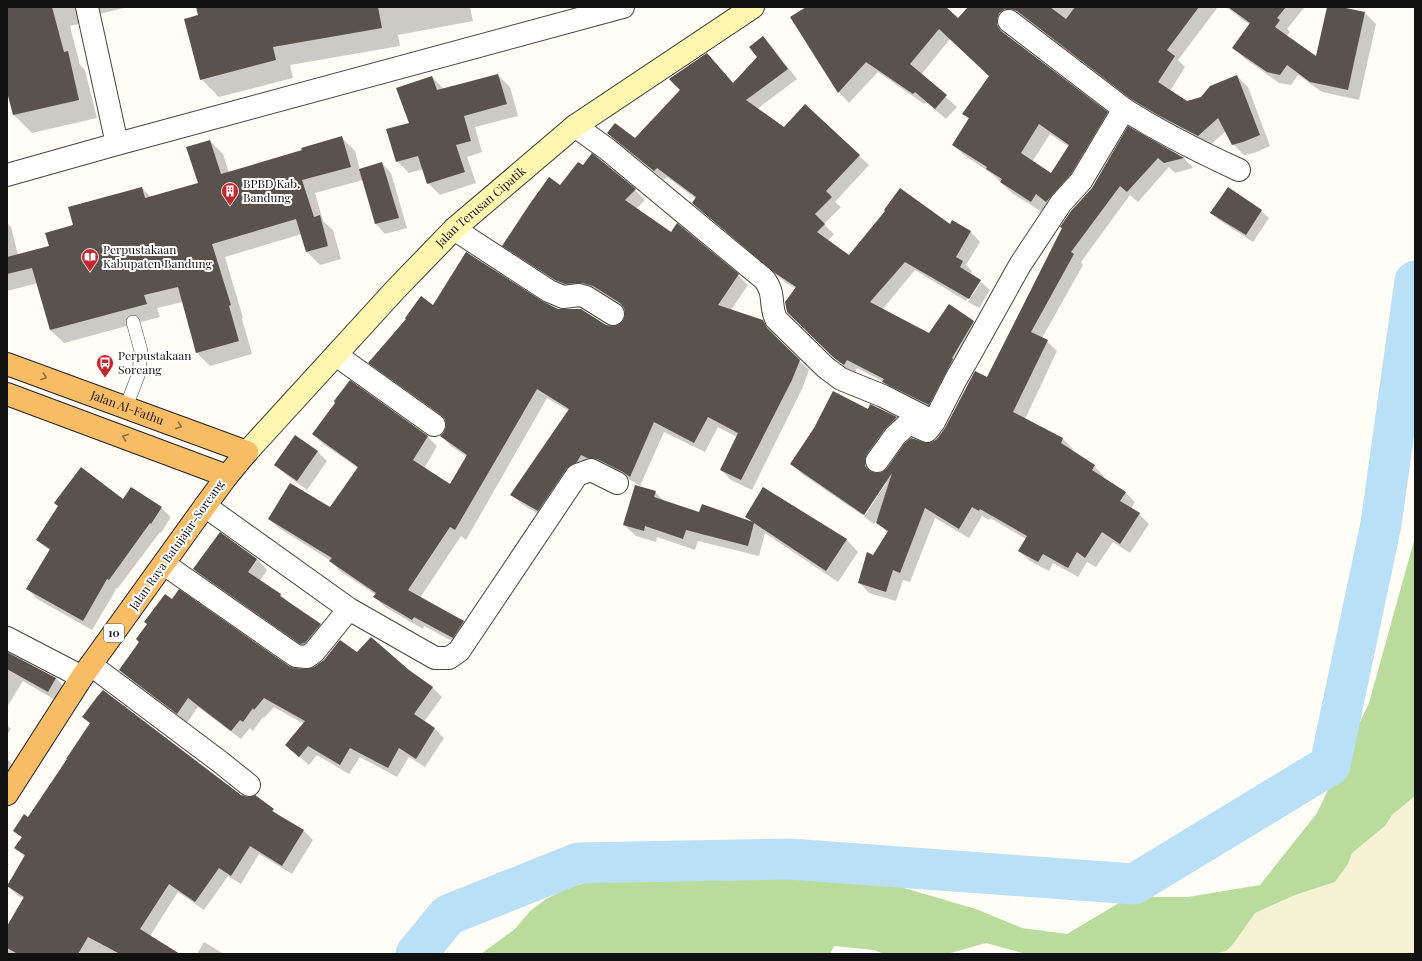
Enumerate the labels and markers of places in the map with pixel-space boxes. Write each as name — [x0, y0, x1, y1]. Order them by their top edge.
place label: BPBD Kab. Bandung — [243, 175, 300, 205]
building icon: BPBD Kab. Bandung — [220, 181, 240, 206]
place label: Perpustakaan Kabupaten Bandung — [103, 241, 213, 271]
library icon: Perpustakaan Kabupaten Bandung — [80, 247, 100, 272]
place label: Perpustakaan Soreang — [118, 347, 191, 377]
bus stop icon: Perpustakaan Soreang — [95, 353, 115, 378]

